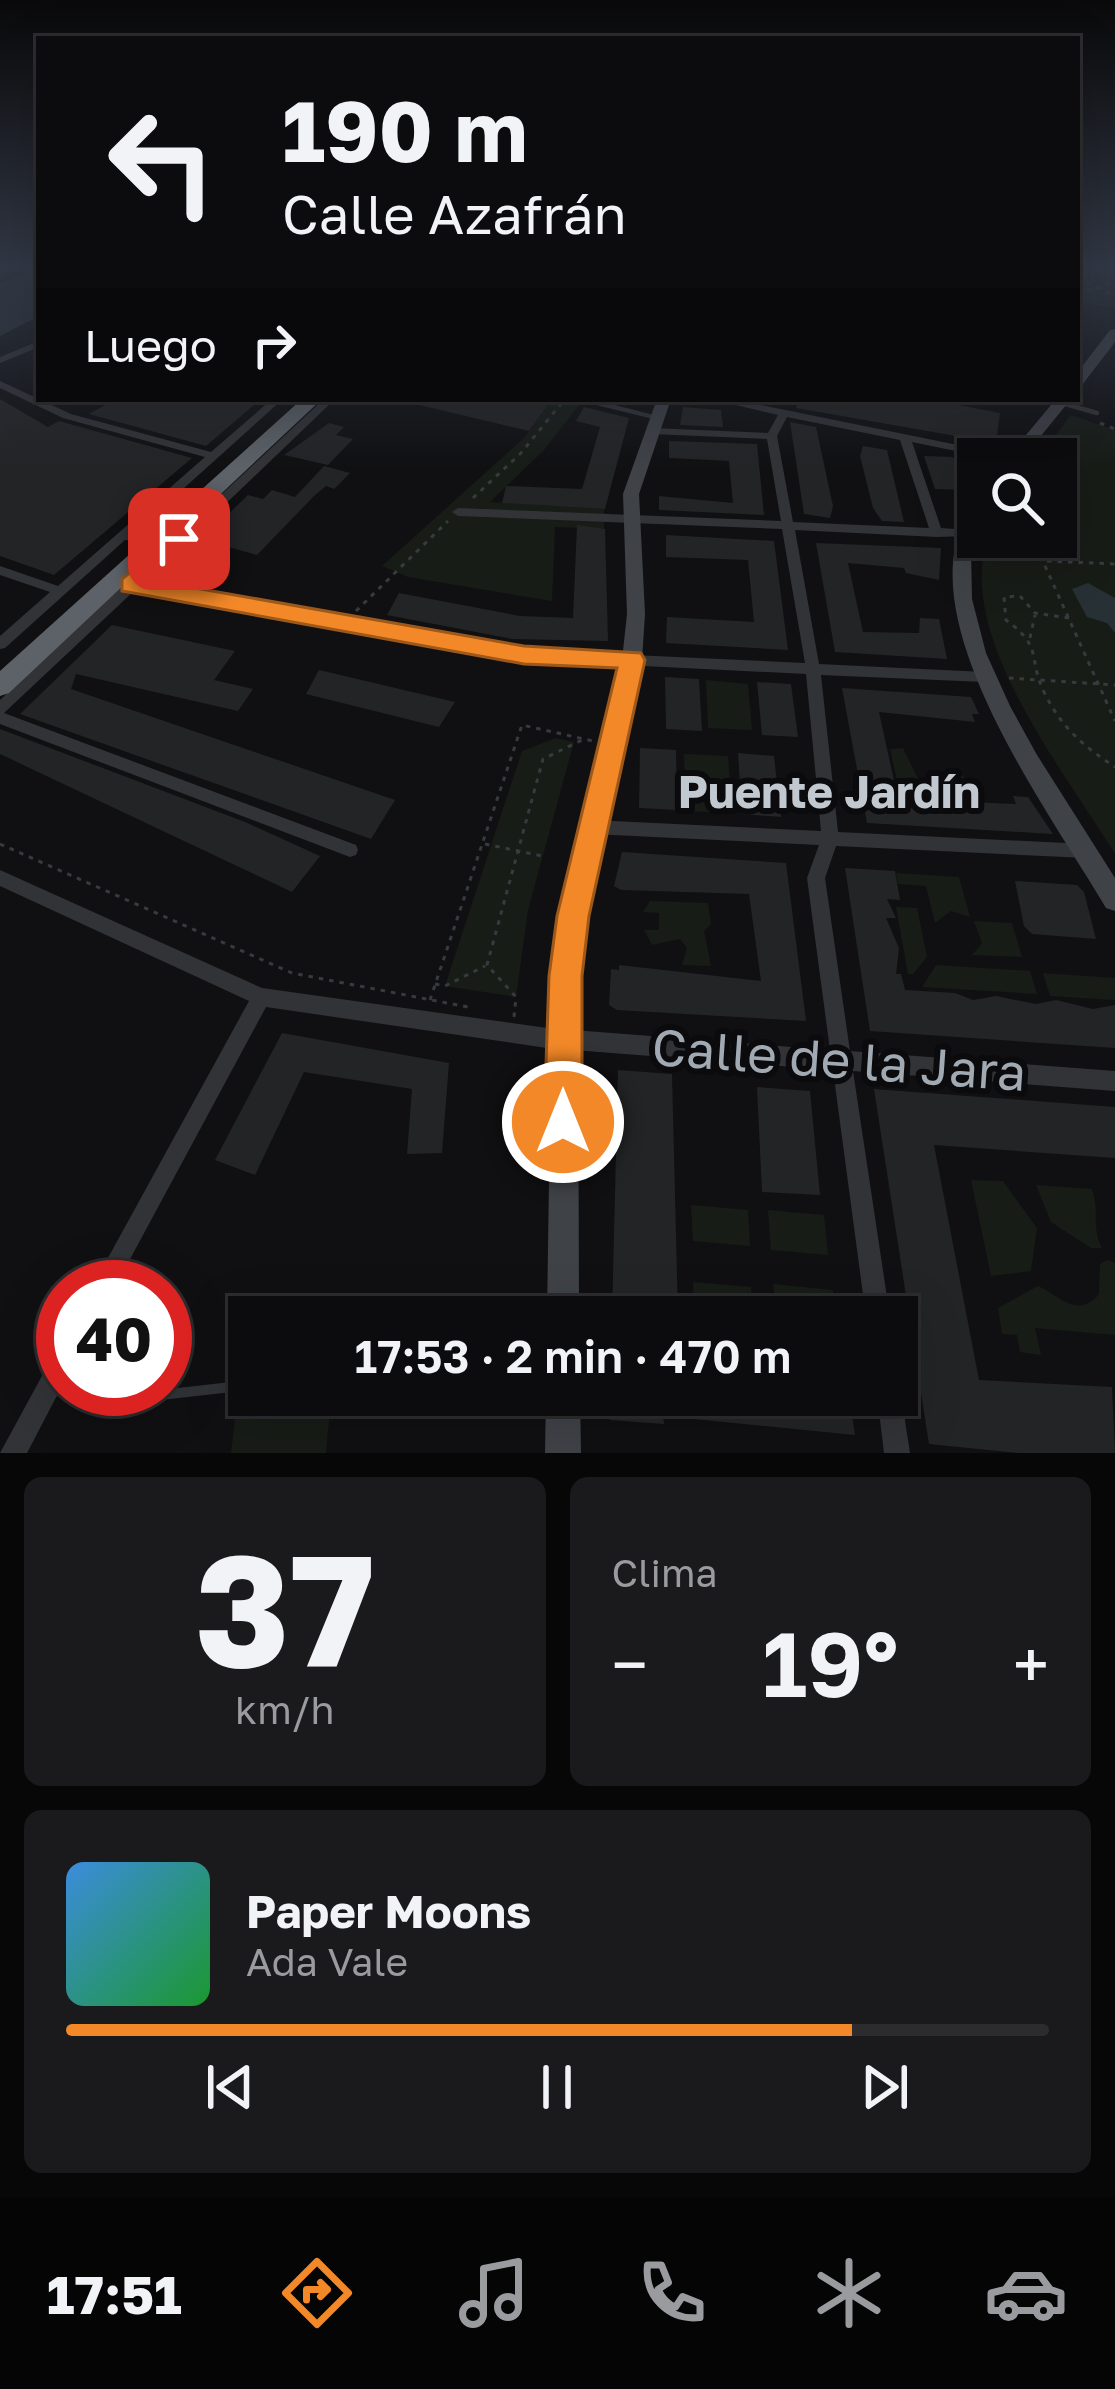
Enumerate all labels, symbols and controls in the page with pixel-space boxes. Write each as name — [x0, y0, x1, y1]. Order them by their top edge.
text: 190 m — [282, 80, 528, 180]
icon: left — [84, 84, 240, 240]
text: Calle Azafrán — [282, 181, 627, 246]
icon: right — [241, 312, 307, 378]
text: Luego — [84, 318, 217, 372]
map controls — [957, 438, 1077, 558]
button: search — [957, 438, 1077, 558]
pin — [128, 488, 230, 590]
icon: arrive — [146, 506, 212, 572]
district label: Puente Jardín — [678, 764, 980, 818]
street label: Calle de la Jara — [650, 1015, 1028, 1102]
position arrow — [500, 1059, 626, 1185]
speed limit sign: 40 — [36, 1260, 192, 1416]
text: 17:53 · 2 min · 470 m — [355, 1329, 791, 1383]
text: 37 — [195, 1514, 375, 1701]
text: Clima — [612, 1549, 718, 1596]
text: 19° — [762, 1609, 899, 1717]
text: − — [612, 1624, 648, 1704]
text: + — [1013, 1624, 1049, 1704]
text: km/h — [235, 1686, 334, 1733]
text: Paper Moons — [246, 1884, 531, 1938]
text: Ada Vale — [246, 1938, 408, 1985]
icon: previous — [197, 2054, 263, 2120]
icon: pause — [524, 2054, 590, 2120]
icon: next — [852, 2054, 918, 2120]
icon: directions — [275, 2251, 359, 2335]
icon: music — [452, 2251, 536, 2335]
icon: phone — [630, 2251, 714, 2335]
icon: climate — [807, 2251, 891, 2335]
icon: car — [984, 2251, 1068, 2335]
text: 17:51 — [47, 2261, 182, 2326]

